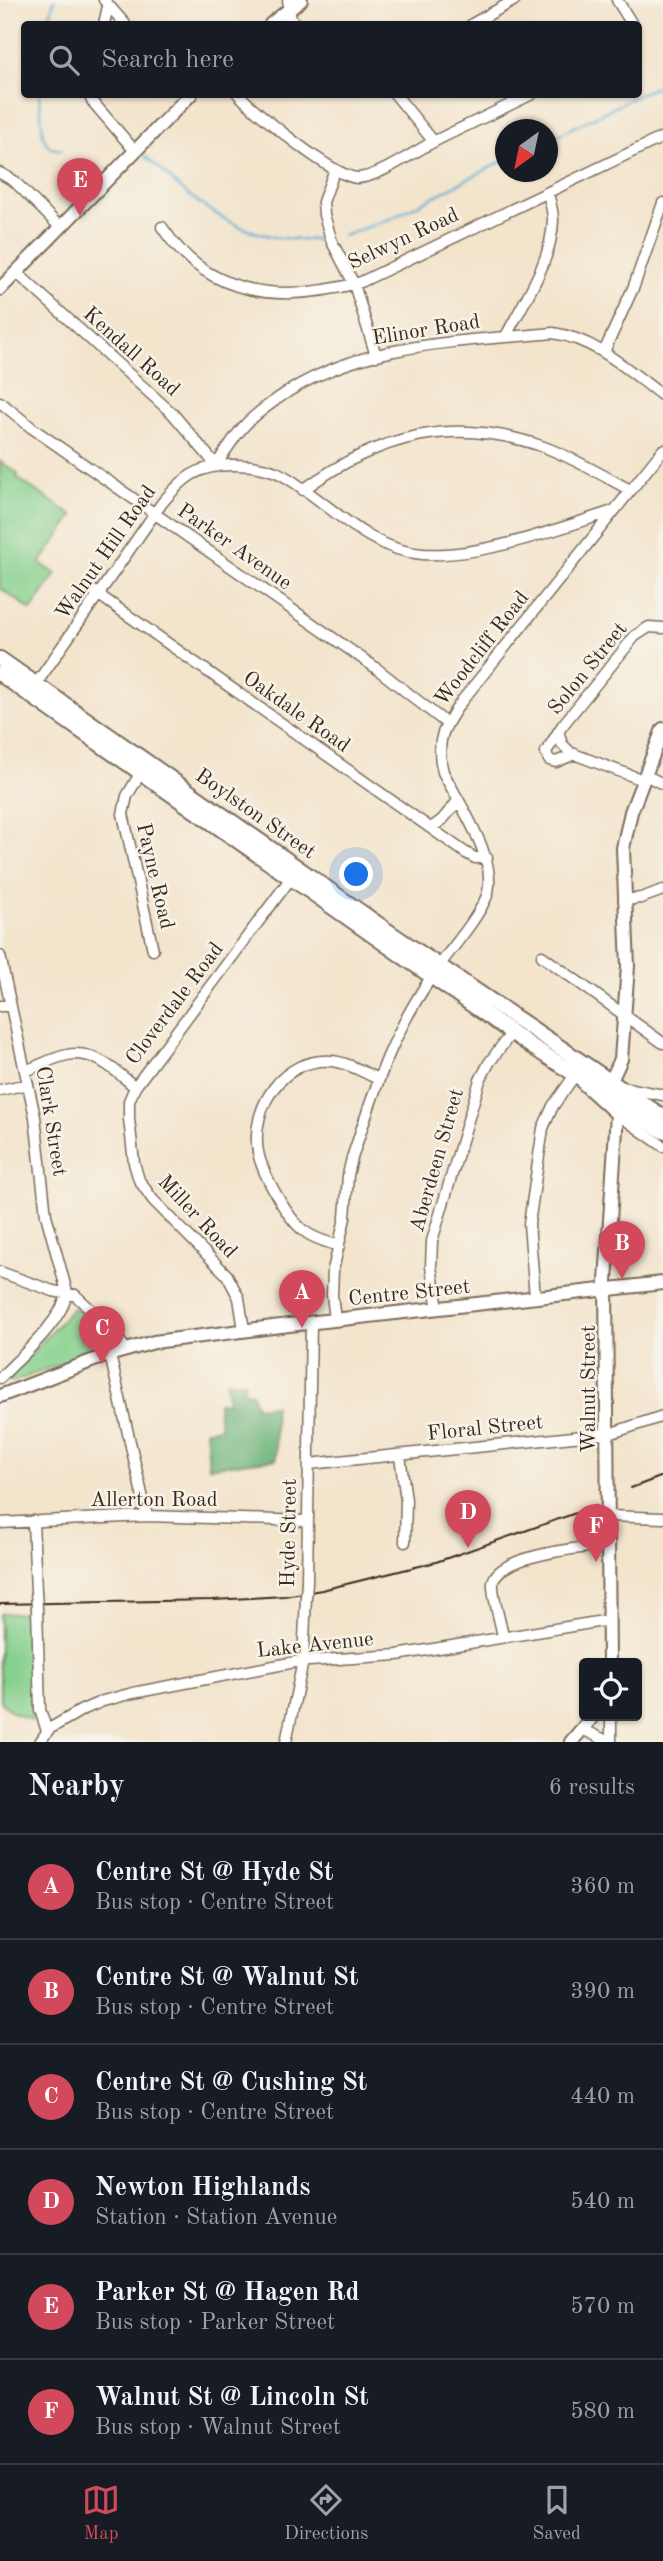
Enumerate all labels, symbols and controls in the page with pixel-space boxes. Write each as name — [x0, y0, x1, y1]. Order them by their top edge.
search box — [21, 21, 642, 98]
icon: search — [45, 41, 83, 79]
text: Search here — [101, 47, 234, 73]
north arrow — [495, 119, 558, 182]
pin: E — [57, 158, 103, 216]
street label: Selwyn Road — [345, 205, 462, 274]
street label: Kendall Road — [79, 303, 183, 401]
street label: Elinor Road — [371, 312, 482, 349]
street label: Walnut Hill Road — [52, 482, 160, 624]
street label: Parker Avenue — [173, 500, 295, 594]
street label: Woodcliff Road — [431, 588, 533, 710]
street label: Solon Street — [545, 619, 632, 719]
street label: Oakdale Road — [239, 668, 354, 757]
street label: Boylston Street — [191, 765, 319, 863]
street label: Payne Road — [132, 821, 177, 931]
your location — [339, 857, 373, 891]
street label: Cloverdale Road — [123, 939, 228, 1069]
street label: Clark Street — [31, 1065, 70, 1178]
street label: Aberdeen Street — [407, 1086, 468, 1235]
street label: Miller Road — [153, 1171, 241, 1263]
pin: B — [599, 1221, 645, 1279]
pin: A — [279, 1270, 325, 1328]
street label: Centre Street — [347, 1277, 471, 1310]
pin: C — [79, 1306, 125, 1364]
street label: Walnut Street — [579, 1325, 600, 1453]
street label: Floral Street — [426, 1412, 544, 1445]
street label: Hyde Street — [278, 1478, 301, 1588]
street label: Allerton Road — [90, 1490, 218, 1511]
pin: D — [445, 1490, 491, 1548]
pin: F — [573, 1504, 619, 1562]
street label: Lake Avenue — [256, 1629, 375, 1662]
map controls — [579, 1658, 642, 1721]
button: locate — [579, 1658, 642, 1721]
text: Nearby — [28, 1772, 125, 1802]
text: 6 results — [549, 1776, 635, 1799]
text: Centre St @ Hyde St — [95, 1860, 334, 1886]
text: A — [42, 1875, 60, 1898]
text: 360 m — [570, 1875, 635, 1898]
text: Bus stop · Centre Street — [95, 1891, 334, 1914]
text: Centre St @ Walnut St — [95, 1965, 358, 1991]
text: B — [43, 1980, 59, 2003]
text: 390 m — [570, 1980, 635, 2003]
text: Bus stop · Centre Street — [95, 1996, 334, 2019]
text: Centre St @ Cushing St — [95, 2070, 367, 2096]
text: C — [43, 2085, 59, 2108]
text: 440 m — [570, 2085, 635, 2108]
text: Bus stop · Centre Street — [95, 2101, 334, 2124]
text: Newton Highlands — [95, 2175, 311, 2201]
text: D — [42, 2190, 60, 2213]
text: 540 m — [570, 2190, 635, 2213]
text: Station · Station Avenue — [95, 2206, 337, 2229]
text: Parker St @ Hagen Rd — [95, 2280, 359, 2306]
text: E — [43, 2295, 59, 2318]
text: 570 m — [570, 2295, 635, 2318]
text: Bus stop · Parker Street — [95, 2311, 335, 2334]
text: Walnut St @ Lincoln St — [95, 2385, 369, 2411]
text: F — [43, 2400, 59, 2423]
text: 580 m — [570, 2400, 635, 2423]
text: Bus stop · Walnut Street — [95, 2416, 341, 2439]
tab: Map — [82, 2481, 120, 2546]
tab: Directions — [284, 2481, 369, 2546]
tab: Saved — [533, 2481, 581, 2546]

